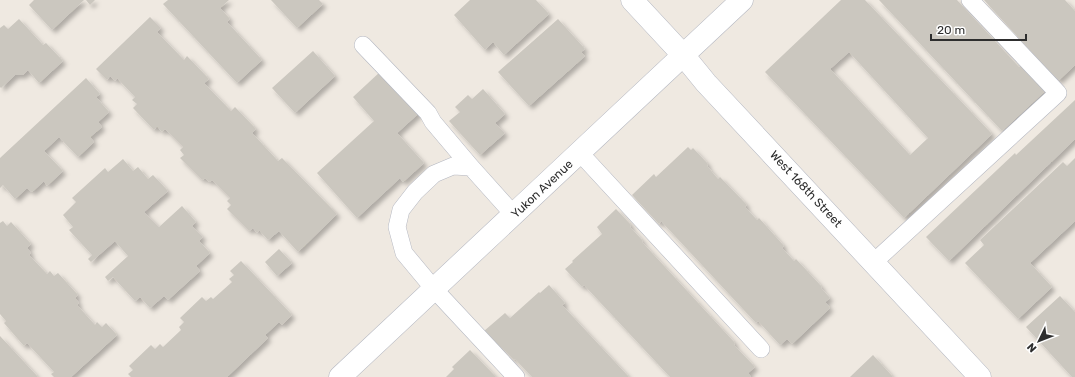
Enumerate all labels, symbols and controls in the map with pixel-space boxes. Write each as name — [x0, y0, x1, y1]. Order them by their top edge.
scale bar — [931, 16, 1026, 42]
text: 20 m — [937, 23, 965, 37]
street label: West 168th Street — [767, 148, 845, 230]
street label: Yukon Avenue — [508, 157, 576, 221]
north arrow — [1019, 321, 1059, 361]
text: N — [1025, 340, 1040, 355]

